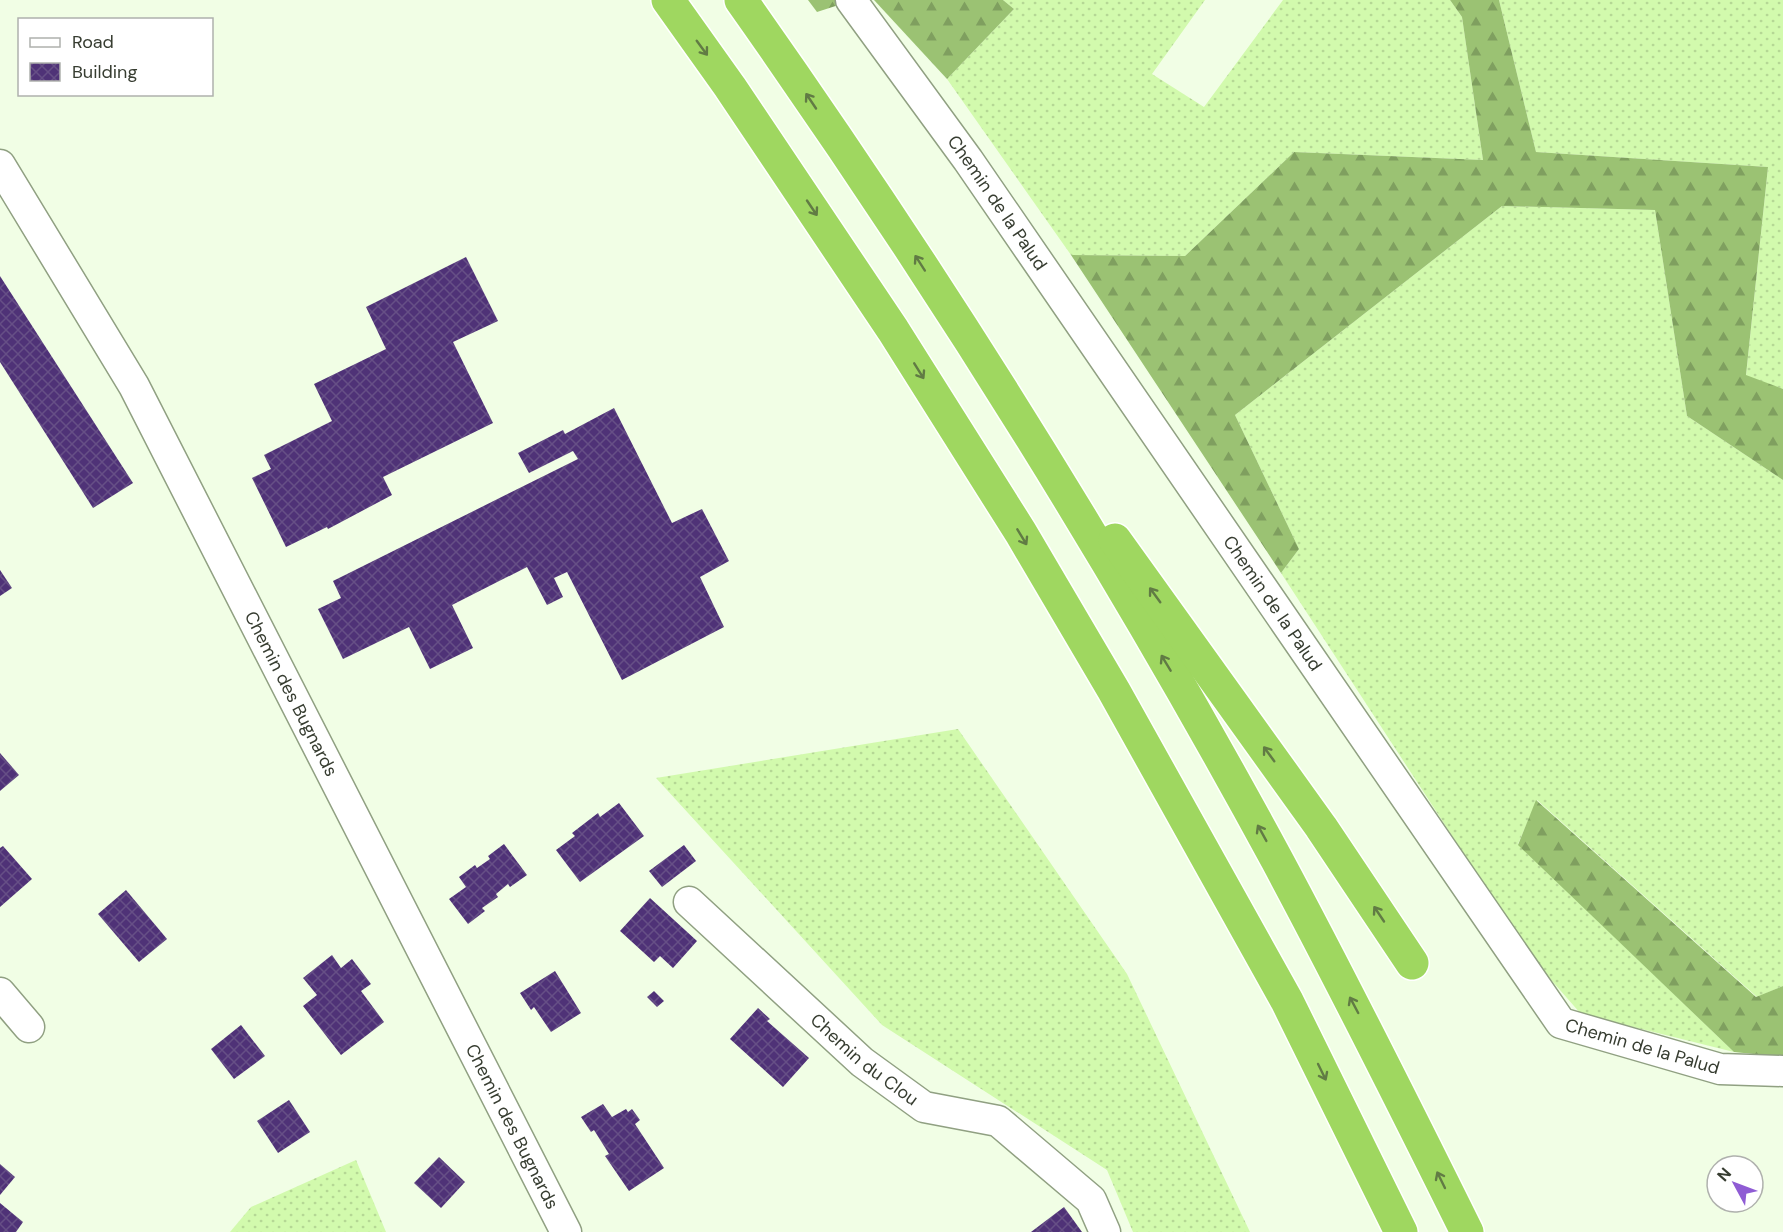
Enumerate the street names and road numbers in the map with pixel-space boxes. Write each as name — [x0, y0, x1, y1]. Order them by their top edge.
street label: Chemin de la Palud — [942, 130, 1052, 275]
street label: Chemin de la Palud — [1218, 531, 1328, 676]
street label: Chemin des Bugnards — [239, 607, 343, 780]
street label: Chemin du Clou — [805, 1008, 923, 1111]
street label: Chemin de la Palud — [1562, 1013, 1722, 1080]
street label: Chemin des Bugnards — [460, 1040, 564, 1213]

